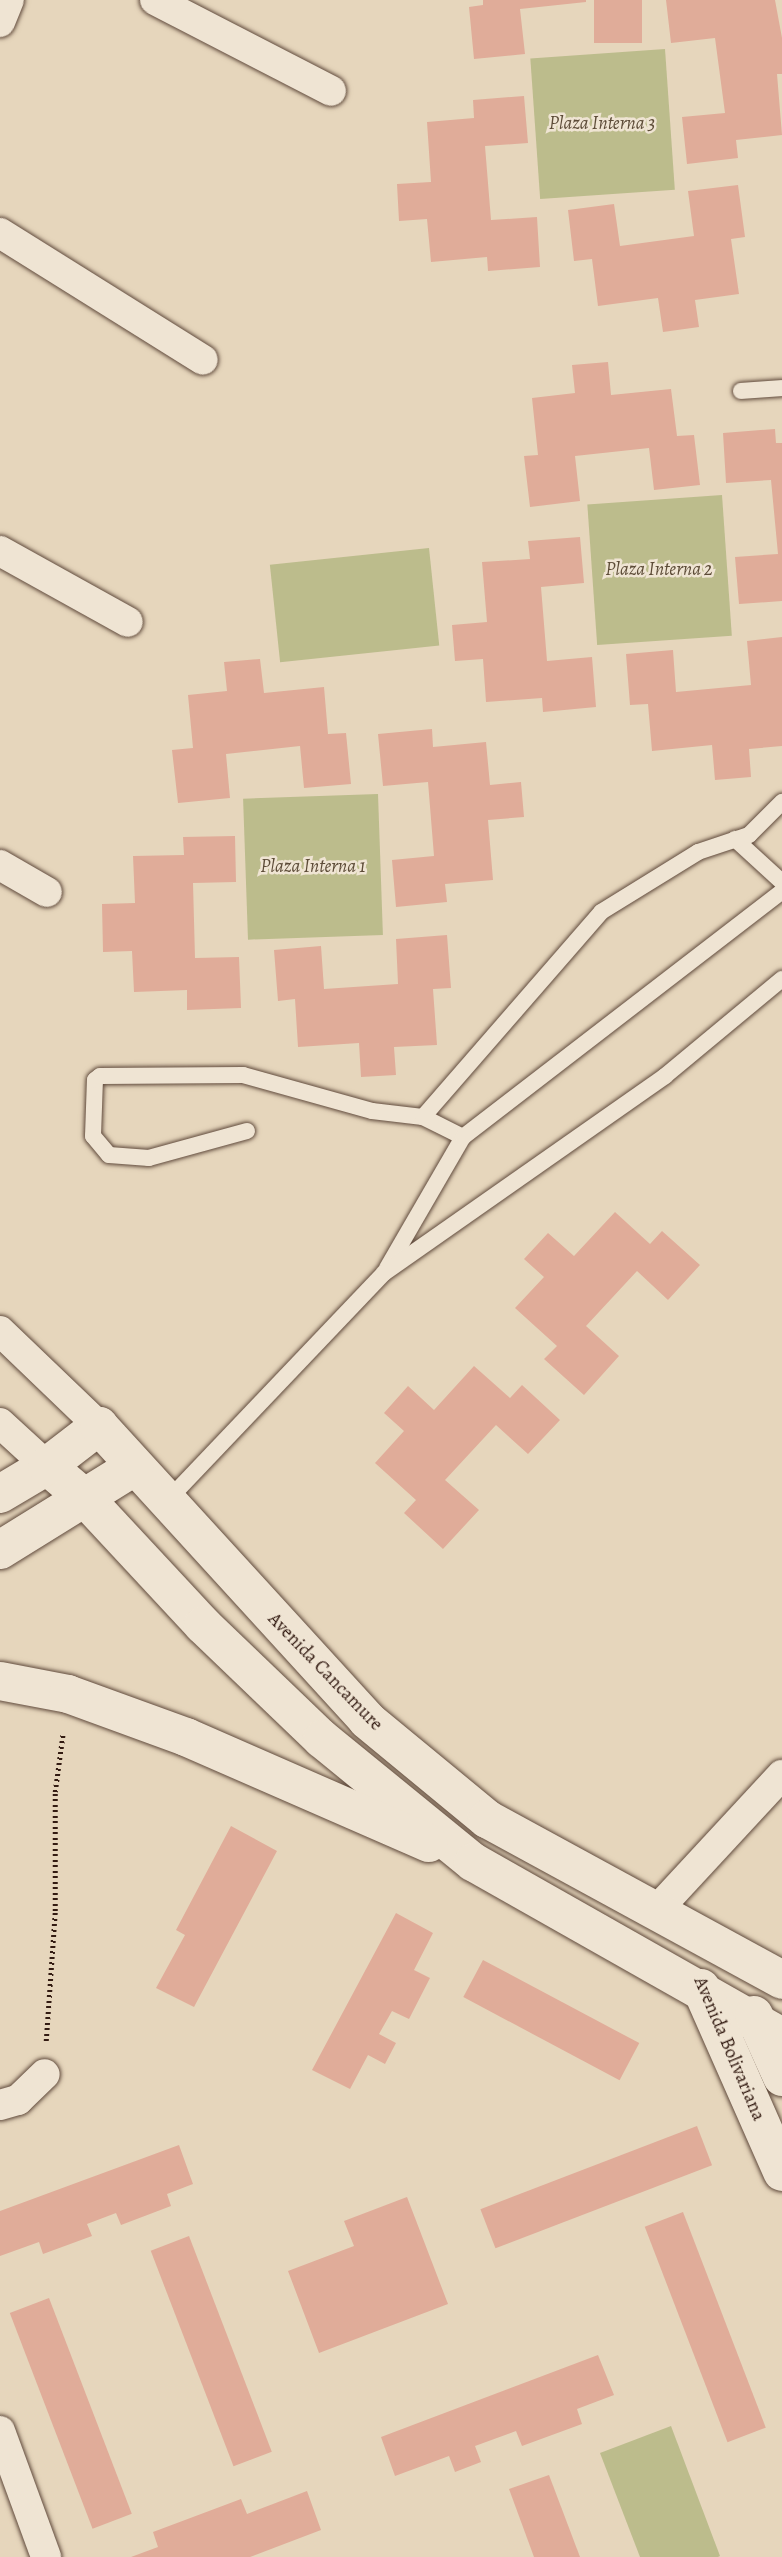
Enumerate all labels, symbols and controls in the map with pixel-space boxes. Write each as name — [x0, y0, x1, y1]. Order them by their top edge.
park label: Plaza Interna 3 — [549, 113, 655, 135]
park label: Plaza Interna 2 — [605, 559, 713, 581]
park label: Plaza Interna 1 — [260, 856, 366, 878]
street label: Avenida Cancamure — [263, 1608, 387, 1736]
street label: Avenida Bolivariana — [688, 1974, 770, 2124]

